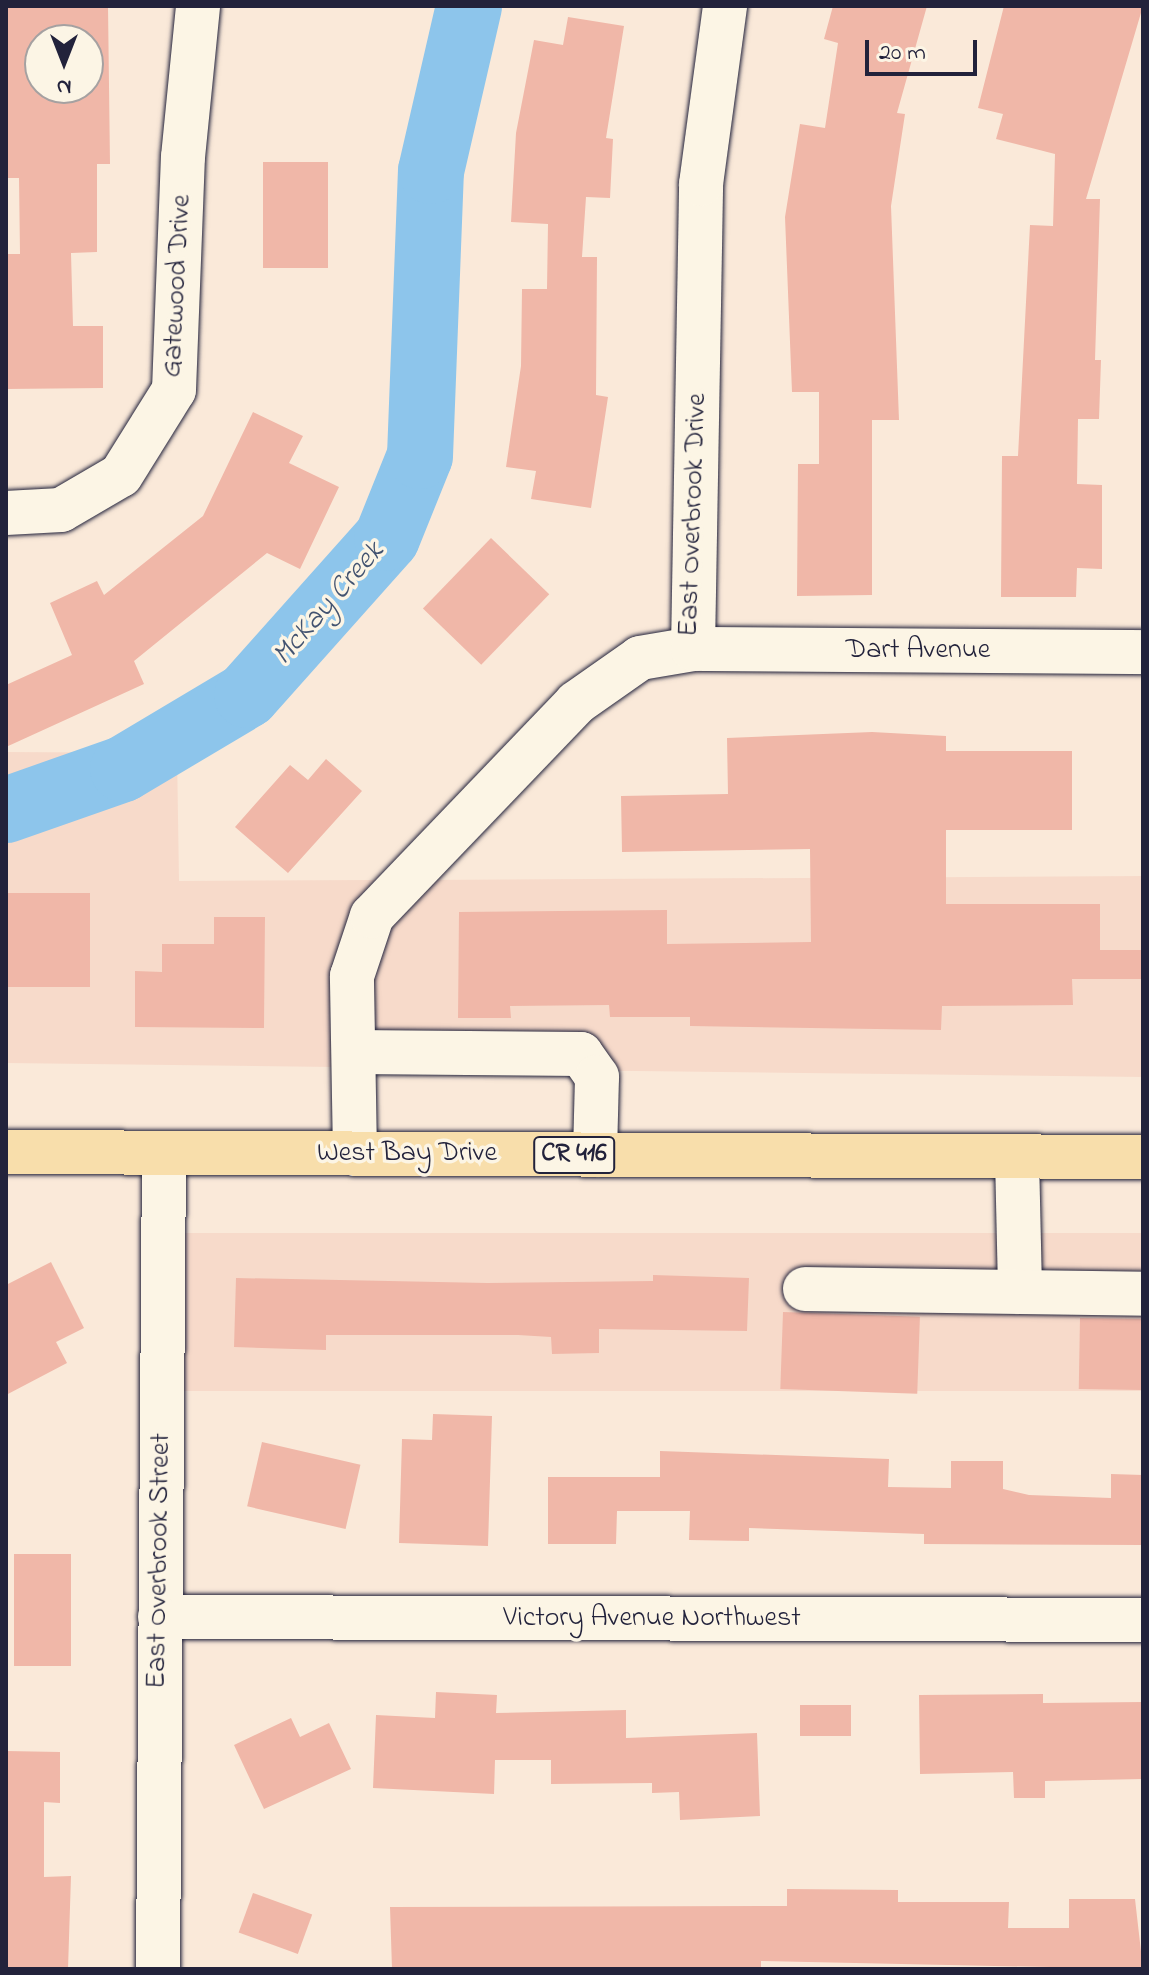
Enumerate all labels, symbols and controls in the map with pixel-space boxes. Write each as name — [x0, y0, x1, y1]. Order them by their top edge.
north arrow — [24, 24, 104, 104]
scale bar — [869, 24, 981, 74]
text: 20 m — [879, 36, 926, 71]
text: N — [57, 70, 71, 102]
street label: Gatewood Drive — [156, 194, 200, 378]
street label: East Overbrook Drive — [673, 393, 715, 637]
water label: McKay Creek — [265, 535, 393, 673]
street label: Dart Avenue — [846, 634, 990, 668]
road number: CR 416 — [532, 1133, 616, 1177]
street label: West Bay Drive — [317, 1137, 497, 1171]
street label: East Overbrook Street — [141, 1433, 179, 1689]
street label: Victory Avenue Northwest — [503, 1602, 801, 1636]

